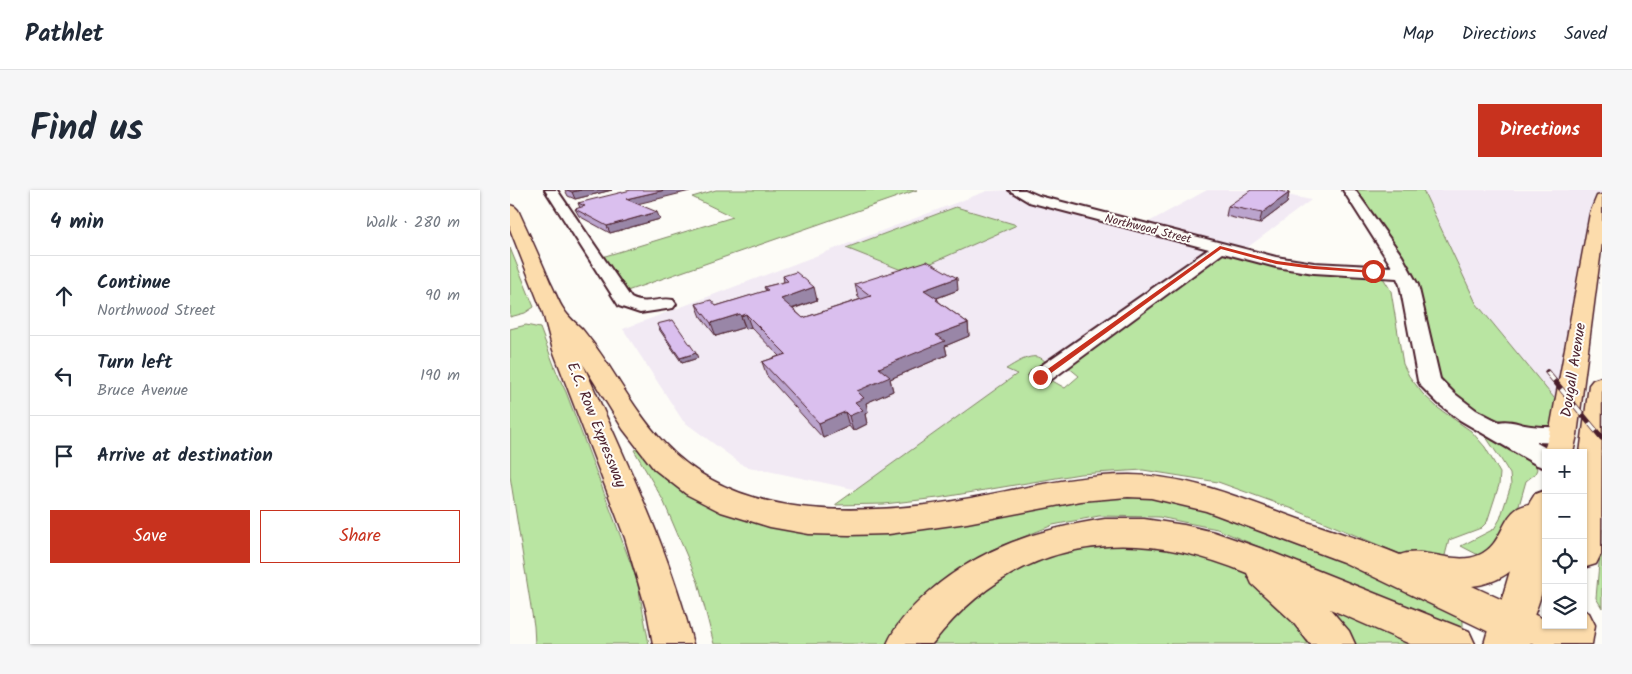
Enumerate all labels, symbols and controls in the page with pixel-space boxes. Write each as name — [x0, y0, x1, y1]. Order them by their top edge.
text: Pathlet — [25, 15, 104, 54]
text: Map — [1402, 20, 1434, 49]
text: Directions — [1462, 20, 1536, 49]
text: Saved — [1564, 20, 1607, 49]
text: Find us — [30, 102, 143, 158]
button: Directions — [1478, 104, 1602, 157]
text: 4 min — [50, 206, 104, 239]
street label: Northwood Street — [1103, 209, 1194, 249]
text: Walk · 280 m — [366, 210, 460, 235]
route start — [1362, 260, 1385, 283]
text: Continue — [97, 268, 170, 298]
icon: ahead — [50, 282, 78, 310]
text: 90 m — [425, 283, 460, 308]
text: Northwood Street — [97, 298, 215, 323]
street label: Dougall Avenue — [1555, 321, 1593, 419]
text: Turn left — [97, 348, 172, 378]
street label: E.C. Row Expressway — [560, 359, 633, 492]
icon: left — [50, 362, 78, 390]
text: 190 m — [420, 363, 460, 388]
route end — [1029, 366, 1052, 389]
text: Bruce Avenue — [97, 378, 188, 403]
text: Arrive at destination — [97, 441, 273, 471]
icon: arrive — [50, 442, 78, 470]
map controls — [1542, 449, 1587, 629]
button: + — [1542, 449, 1587, 494]
button: − — [1542, 494, 1587, 539]
button: Save — [50, 510, 250, 563]
button: Share — [260, 510, 460, 563]
button: locate — [1542, 539, 1587, 584]
button: layers — [1542, 584, 1587, 629]

